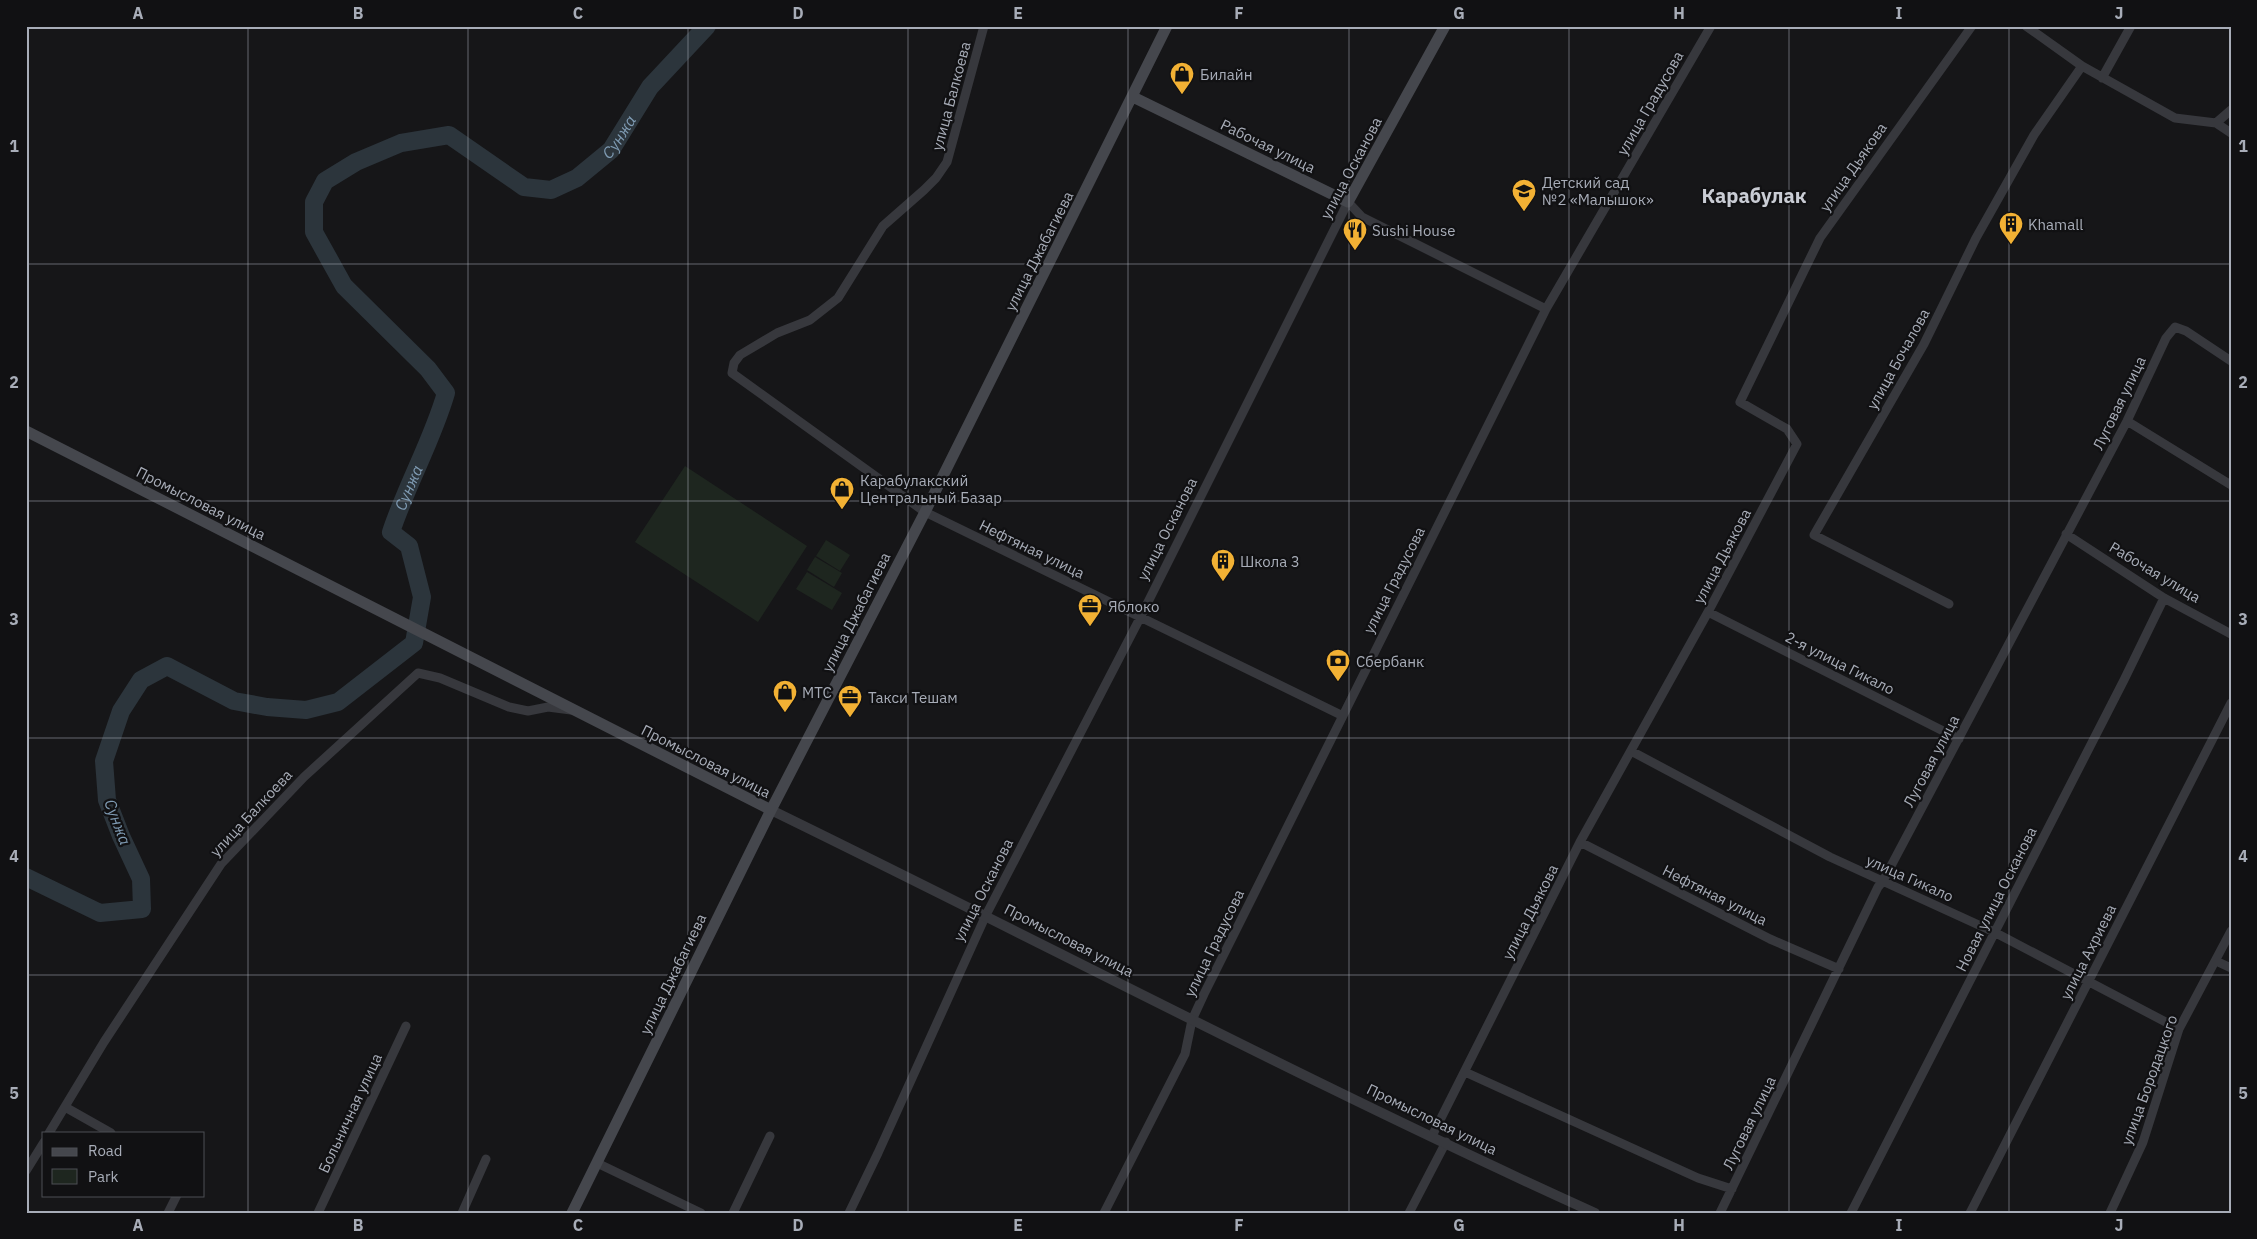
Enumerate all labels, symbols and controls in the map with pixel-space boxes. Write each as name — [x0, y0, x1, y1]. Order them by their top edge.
text: A — [133, 3, 144, 23]
text: B — [353, 3, 364, 23]
text: C — [573, 3, 583, 23]
text: D — [792, 3, 804, 23]
text: E — [1013, 3, 1023, 23]
text: F — [1234, 3, 1244, 23]
text: G — [1453, 3, 1465, 23]
text: H — [1673, 3, 1685, 23]
text: I — [1896, 3, 1903, 23]
text: J — [2115, 3, 2123, 23]
street label: улица Балкоева — [927, 39, 975, 153]
street label: улица Градусова — [1613, 48, 1687, 158]
shop icon: Билайн — [1169, 61, 1195, 95]
place label: Билайн — [1200, 65, 1253, 84]
water label: Сунжа — [598, 111, 640, 163]
street label: улица Осканова — [1316, 114, 1386, 222]
street label: Рабочая улица — [1218, 115, 1318, 177]
street label: улица Дьякова — [1815, 119, 1891, 215]
text: 1 — [9, 136, 19, 156]
text: 1 — [2238, 136, 2248, 156]
place label: Детский сад №2 «Малышок» — [1542, 173, 1654, 209]
school or university icon: Детский сад №2 «Малышок» — [1511, 178, 1537, 212]
district label: Карабулак — [1701, 182, 1807, 209]
street label: улица Джабагиева — [1001, 188, 1077, 314]
building icon: Khamall — [1998, 211, 2024, 245]
place label: Khamall — [2028, 215, 2083, 234]
restaurant icon: Sushi House — [1342, 217, 1368, 251]
place label: Sushi House — [1372, 221, 1455, 240]
street label: улица Бочалова — [1862, 305, 1934, 413]
street label: Луговая улица — [2088, 353, 2150, 453]
text: 2 — [9, 372, 19, 392]
text: 2 — [2238, 372, 2248, 392]
street label: Промысловая улица — [133, 462, 269, 544]
water label: Сунжа — [390, 462, 427, 513]
place label: Карабулакский Центральный Базар — [860, 471, 1002, 507]
street label: улица Осканова — [1133, 474, 1201, 584]
shop icon: Карабулакский Центральный Базар — [829, 476, 855, 510]
street label: улица Дьякова — [1689, 505, 1755, 607]
street label: Нефтяная улица — [976, 515, 1088, 583]
street label: улица Градусова — [1359, 524, 1429, 636]
street label: Рабочая улица — [2106, 537, 2204, 607]
building icon: Школа 3 — [1210, 548, 1236, 582]
street label: улица Джабагиева — [818, 549, 894, 675]
place label: Школа 3 — [1240, 552, 1300, 571]
office icon: Яблоко — [1077, 593, 1103, 627]
place label: Яблоко — [1108, 597, 1159, 616]
text: 3 — [9, 609, 19, 629]
text: 3 — [2238, 609, 2248, 629]
street label: 2-я улица Гикало — [1782, 627, 1898, 699]
bank icon: Сбербанк — [1325, 648, 1351, 682]
place label: Сбербанк — [1356, 652, 1424, 671]
shop icon: МТС — [772, 679, 798, 713]
place label: МТС — [802, 683, 832, 702]
office icon: Такси Тешам — [837, 684, 863, 718]
place label: Такси Тешам — [868, 688, 958, 707]
street label: Луговая улица — [1899, 712, 1963, 810]
street label: Промысловая улица — [638, 720, 774, 802]
street label: улица Балкоева — [206, 765, 296, 861]
water label: Сунжа — [100, 796, 136, 848]
street label: Новая улица Осканова — [1951, 824, 2041, 974]
street label: улица Осканова — [949, 835, 1017, 945]
text: 4 — [9, 846, 19, 866]
text: 4 — [2238, 846, 2248, 866]
street label: улица Гикало — [1863, 850, 1957, 906]
street label: Нефтяная улица — [1660, 860, 1770, 930]
street label: улица Дьякова — [1498, 861, 1562, 963]
street label: улица Градусова — [1180, 886, 1248, 1000]
street label: Промысловая улица — [1001, 899, 1137, 981]
street label: улица Ахриева — [2056, 901, 2120, 1003]
street label: улица Джабагиева — [636, 911, 710, 1037]
street label: улица Бородацкого — [2117, 1012, 2181, 1148]
street label: Больничная улица — [314, 1050, 386, 1176]
street label: Луговая улица — [1718, 1073, 1780, 1173]
street label: Промысловая улица — [1364, 1079, 1500, 1159]
text: 5 — [9, 1083, 19, 1103]
text: 5 — [2238, 1083, 2248, 1103]
legend — [42, 1132, 205, 1196]
text: Road — [88, 1141, 123, 1160]
text: Park — [88, 1167, 118, 1186]
text: A — [133, 1215, 144, 1235]
text: B — [353, 1215, 364, 1235]
text: C — [573, 1215, 583, 1235]
text: D — [792, 1215, 804, 1235]
text: E — [1013, 1215, 1023, 1235]
text: F — [1234, 1215, 1244, 1235]
text: G — [1453, 1215, 1465, 1235]
text: H — [1673, 1215, 1685, 1235]
text: I — [1896, 1215, 1903, 1235]
text: J — [2115, 1215, 2123, 1235]

